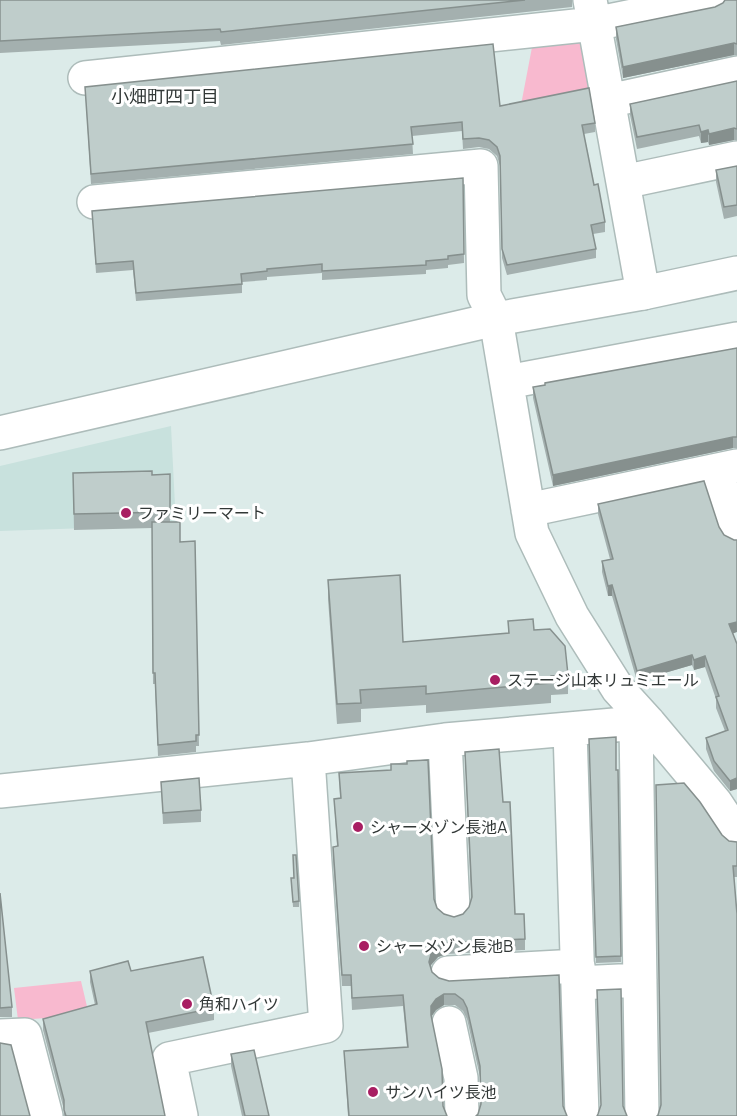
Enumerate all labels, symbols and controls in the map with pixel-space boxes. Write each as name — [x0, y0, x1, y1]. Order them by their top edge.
district label: 小畑町四丁目 — [111, 84, 219, 108]
place label: ファミリーマート — [138, 502, 266, 524]
marker: ファミリーマート — [119, 506, 133, 520]
place label: ステージ山本リュミエール — [507, 669, 699, 691]
marker: ステージ山本リュミエール — [488, 673, 502, 687]
place label: シャーメゾン長池A — [370, 816, 508, 838]
marker: シャーメゾン長池A — [351, 820, 365, 834]
place label: シャーメゾン長池B — [376, 935, 513, 957]
marker: シャーメゾン長池B — [357, 939, 371, 953]
place label: 角和ハイツ — [199, 993, 279, 1015]
marker: 角和ハイツ — [180, 997, 194, 1011]
place label: サンハイツ長池 — [385, 1081, 497, 1103]
marker: サンハイツ長池 — [366, 1085, 380, 1099]

